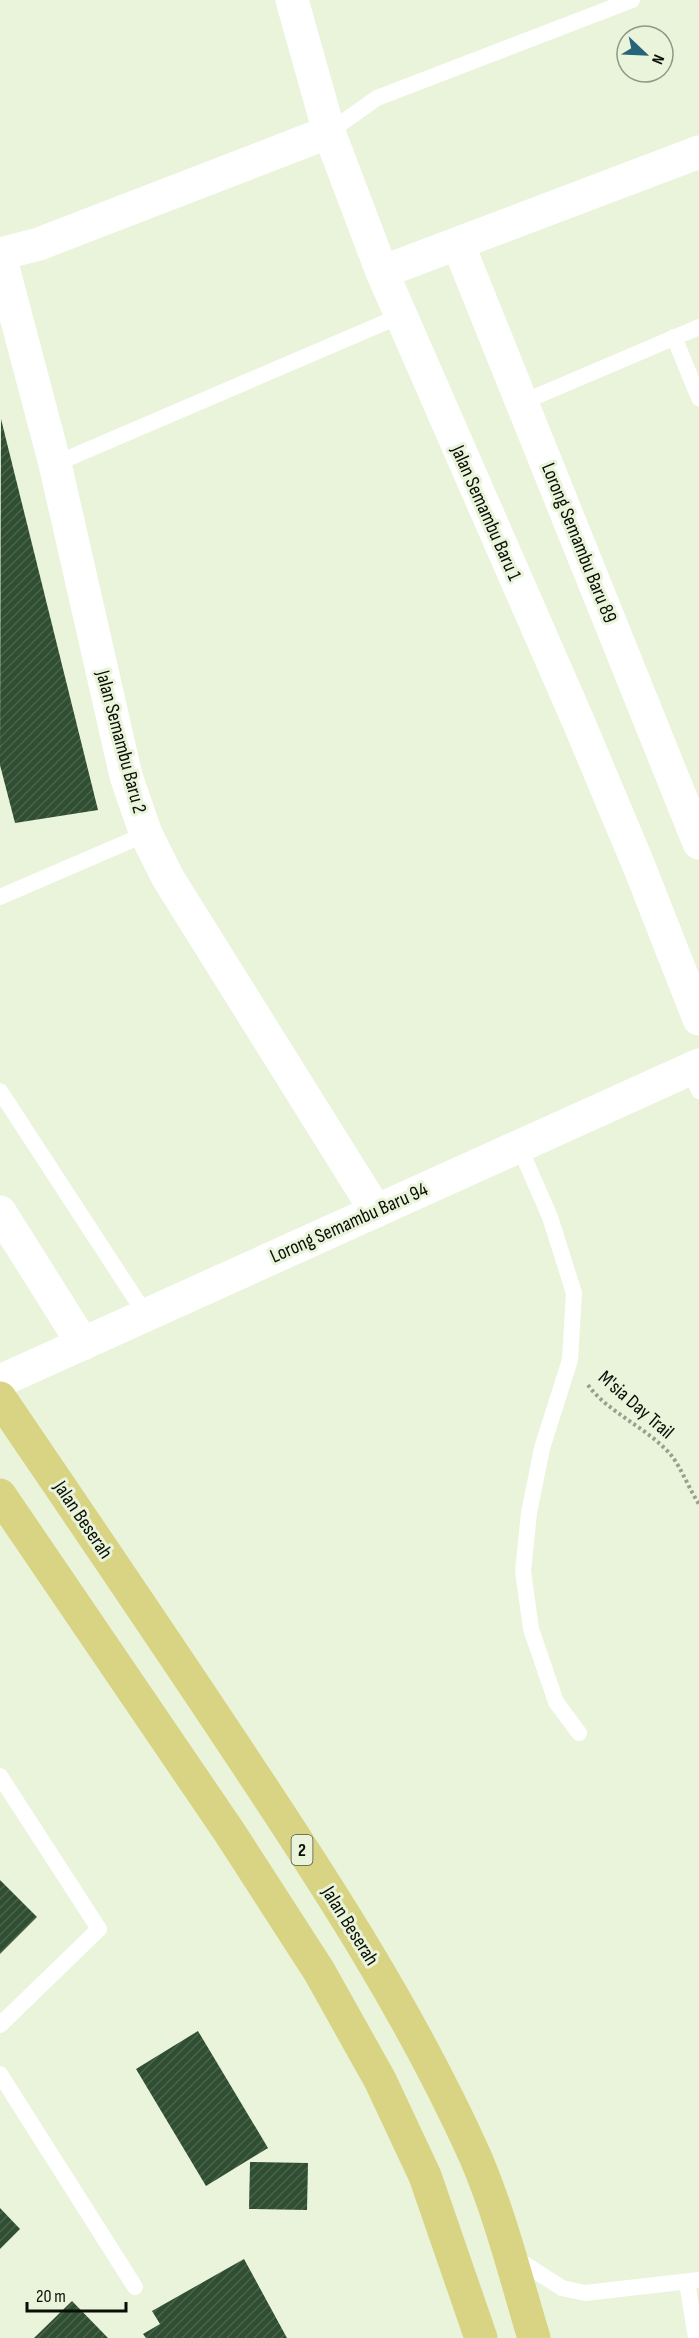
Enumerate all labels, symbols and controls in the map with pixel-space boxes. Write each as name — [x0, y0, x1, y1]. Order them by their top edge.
north arrow — [615, 24, 675, 84]
text: N — [647, 52, 668, 67]
street label: Jalan Semambu Baru 1 — [445, 441, 527, 584]
street label: Lorong Semambu Baru 89 — [536, 460, 622, 626]
street label: Jalan Semambu Baru 2 — [90, 667, 152, 816]
street label: Lorong Semambu Baru 94 — [267, 1177, 431, 1269]
street label: M'sia Day Trail — [593, 1366, 679, 1444]
street label: Jalan Beserah — [48, 1476, 118, 1564]
road number: 2 — [292, 1835, 312, 1865]
street label: Jalan Beserah — [316, 1881, 384, 1970]
scale bar — [27, 2275, 126, 2313]
text: 20 m — [36, 2286, 66, 2307]

